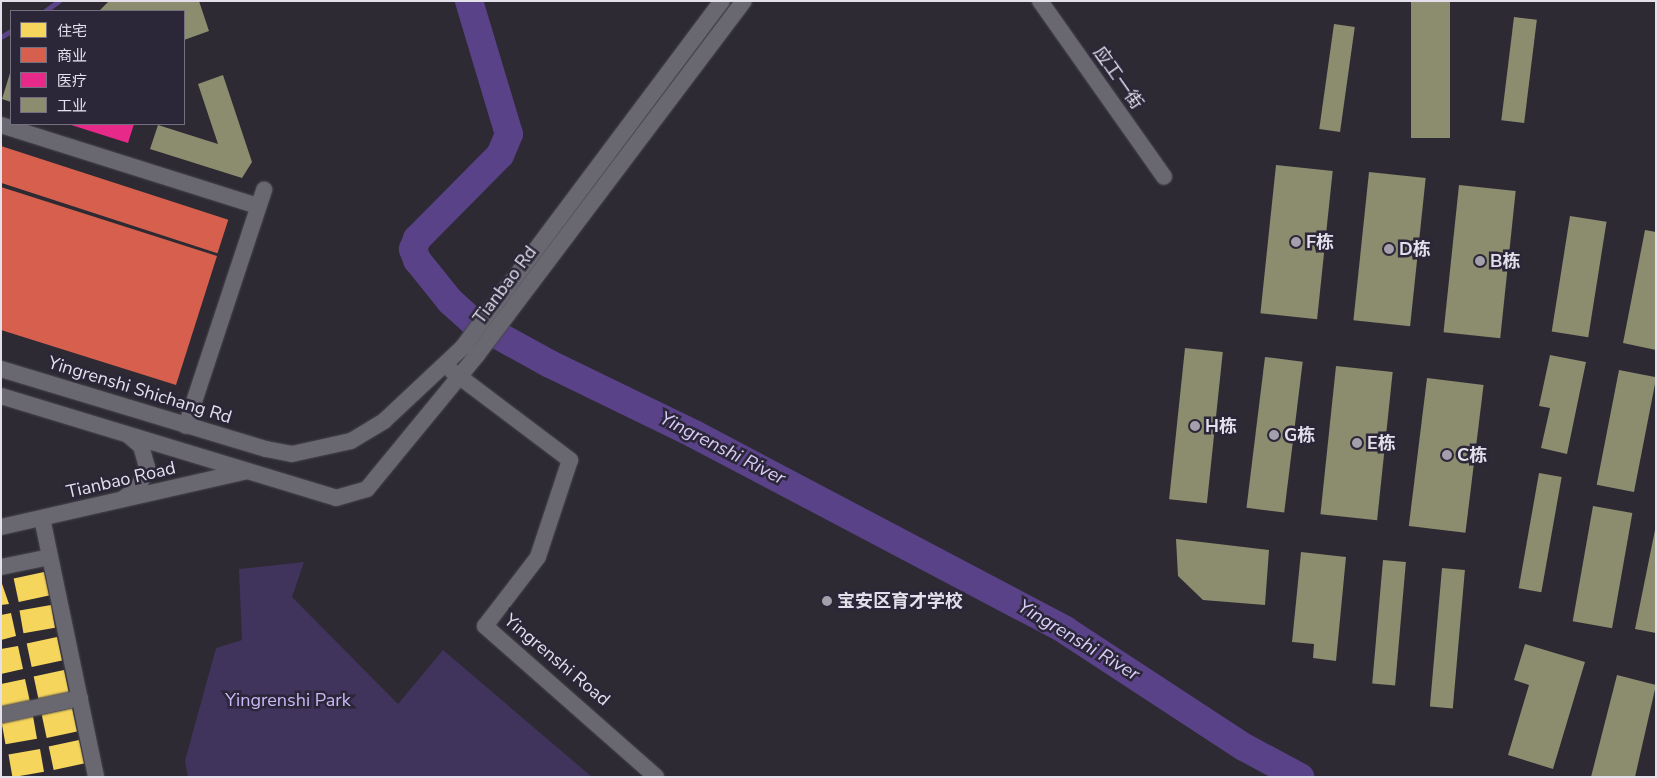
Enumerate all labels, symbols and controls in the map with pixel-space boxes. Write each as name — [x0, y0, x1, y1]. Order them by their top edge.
legend — [10, 10, 185, 125]
text: 住宅 — [57, 21, 87, 41]
street label: 应工一街 — [1089, 42, 1147, 114]
text: 商业 — [57, 46, 87, 66]
text: 医疗 — [57, 71, 87, 91]
text: 工业 — [57, 96, 87, 116]
place label: F栋 — [1306, 231, 1334, 253]
marker: F栋 — [1290, 236, 1302, 248]
place label: D栋 — [1399, 238, 1431, 260]
street label: Tianbao Rd — [469, 242, 541, 328]
marker: D栋 — [1383, 243, 1395, 255]
place label: B栋 — [1490, 250, 1520, 272]
marker: B栋 — [1474, 255, 1486, 267]
street label: Yingrenshi Shichang Rd — [46, 352, 234, 428]
water label: Yingrenshi River — [655, 407, 789, 491]
place label: H栋 — [1205, 415, 1237, 437]
marker: H栋 — [1189, 420, 1201, 432]
place label: G栋 — [1284, 424, 1315, 446]
marker: G栋 — [1268, 429, 1280, 441]
place label: E栋 — [1367, 432, 1396, 454]
marker: E栋 — [1351, 437, 1363, 449]
place label: C栋 — [1457, 444, 1487, 466]
marker: C栋 — [1441, 449, 1453, 461]
street label: Tianbao Road — [64, 457, 178, 503]
place label: 宝安区育才学校 — [837, 590, 963, 612]
marker: 宝安区育才学校 — [821, 595, 833, 607]
water label: Yingrenshi River — [1013, 596, 1143, 686]
street label: Yingrenshi Road — [500, 610, 614, 710]
park label: Yingrenshi Park — [225, 689, 351, 711]

